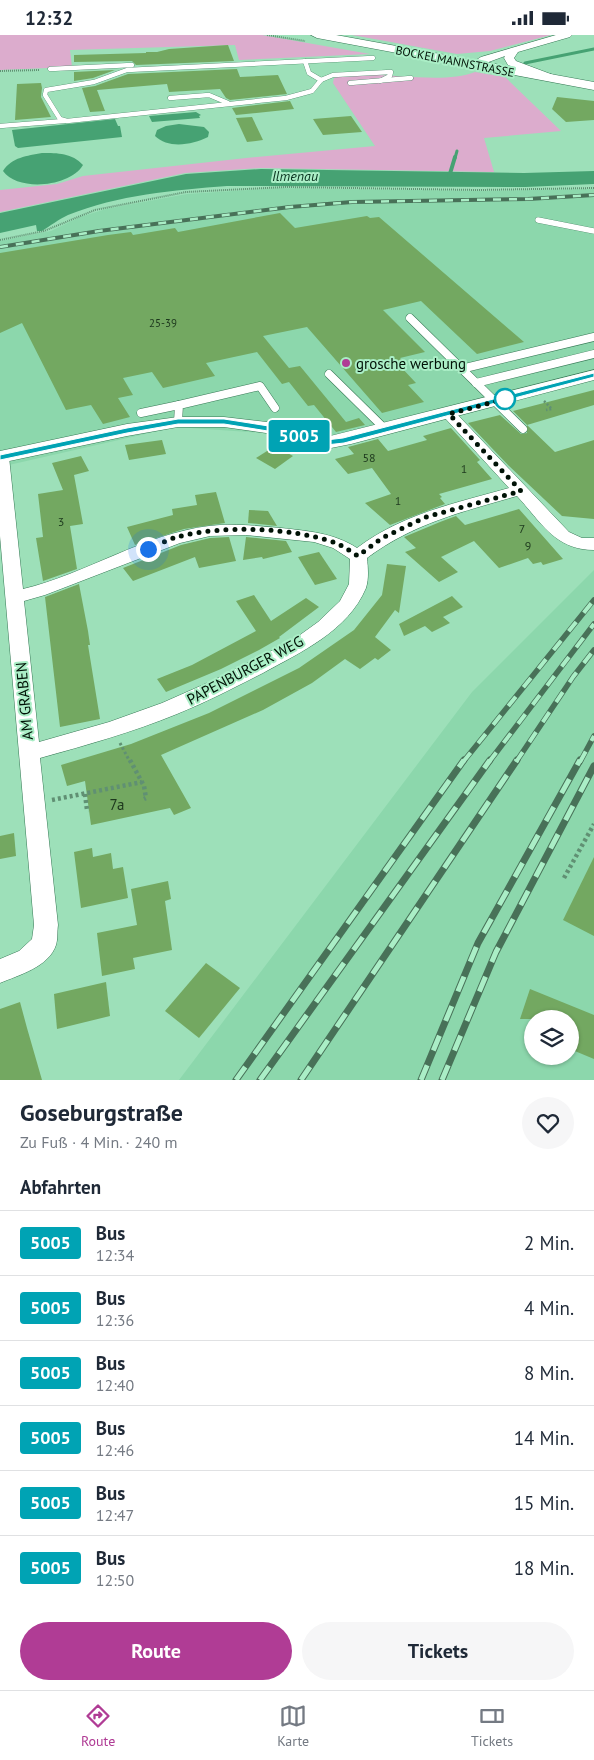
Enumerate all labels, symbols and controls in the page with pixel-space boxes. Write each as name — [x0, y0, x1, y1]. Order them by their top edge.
text: 12:32 — [25, 6, 73, 30]
street label: BOCKELMANNSTRASSE — [394, 42, 516, 80]
water label: Ilmenau — [272, 167, 318, 185]
house number: 25-39 — [149, 316, 177, 330]
place label: grosche werbung — [356, 354, 466, 373]
marker: grosche werbung — [340, 357, 352, 369]
unlabelled marker — [494, 388, 516, 410]
line badge: 5005 — [264, 420, 334, 452]
text: 5005 — [279, 424, 319, 447]
house number: 58 — [362, 450, 376, 465]
house number: 1 — [461, 461, 467, 476]
house number: 1 — [395, 493, 401, 508]
house number: 3 — [58, 514, 64, 529]
house number: 7 — [519, 521, 525, 536]
your location — [136, 537, 161, 562]
house number: 9 — [525, 538, 531, 553]
street label: PAPENBURGER WEG — [184, 631, 306, 709]
street label: AM GRABEN — [11, 661, 37, 741]
house number: 7a — [110, 795, 124, 814]
map controls — [524, 1010, 579, 1065]
button: layers — [524, 1010, 579, 1065]
text: Goseburgstraße — [20, 1097, 183, 1128]
button: heart — [522, 1097, 574, 1149]
text: Zu Fuß · 4 Min. · 240 m — [20, 1132, 178, 1152]
text: Abfahrten — [20, 1175, 101, 1199]
text: Bus — [96, 1221, 125, 1245]
text: 5005 — [30, 1231, 71, 1254]
text: 2 Min. — [524, 1231, 574, 1255]
text: 12:34 — [96, 1245, 134, 1265]
text: Bus — [96, 1286, 125, 1310]
text: 5005 — [30, 1296, 71, 1319]
text: 4 Min. — [524, 1296, 574, 1320]
text: 12:36 — [96, 1310, 134, 1330]
text: Bus — [96, 1351, 125, 1375]
text: 5005 — [30, 1361, 71, 1384]
text: 8 Min. — [524, 1361, 574, 1385]
text: 12:40 — [96, 1375, 134, 1395]
text: Bus — [96, 1416, 125, 1440]
text: 5005 — [30, 1426, 71, 1449]
text: 14 Min. — [514, 1426, 574, 1450]
text: 12:46 — [96, 1440, 134, 1460]
text: Bus — [96, 1481, 125, 1505]
text: 5005 — [30, 1491, 71, 1514]
text: 15 Min. — [514, 1491, 574, 1515]
text: 12:47 — [96, 1505, 134, 1525]
text: Bus — [96, 1546, 125, 1570]
text: 5005 — [30, 1556, 71, 1579]
text: 18 Min. — [514, 1556, 574, 1580]
text: 12:50 — [96, 1570, 134, 1590]
button: Route — [20, 1622, 292, 1680]
button: Tickets — [302, 1622, 574, 1680]
tab: Route — [81, 1702, 115, 1750]
tab: Karte — [277, 1702, 309, 1750]
tab: Tickets — [471, 1702, 513, 1750]

